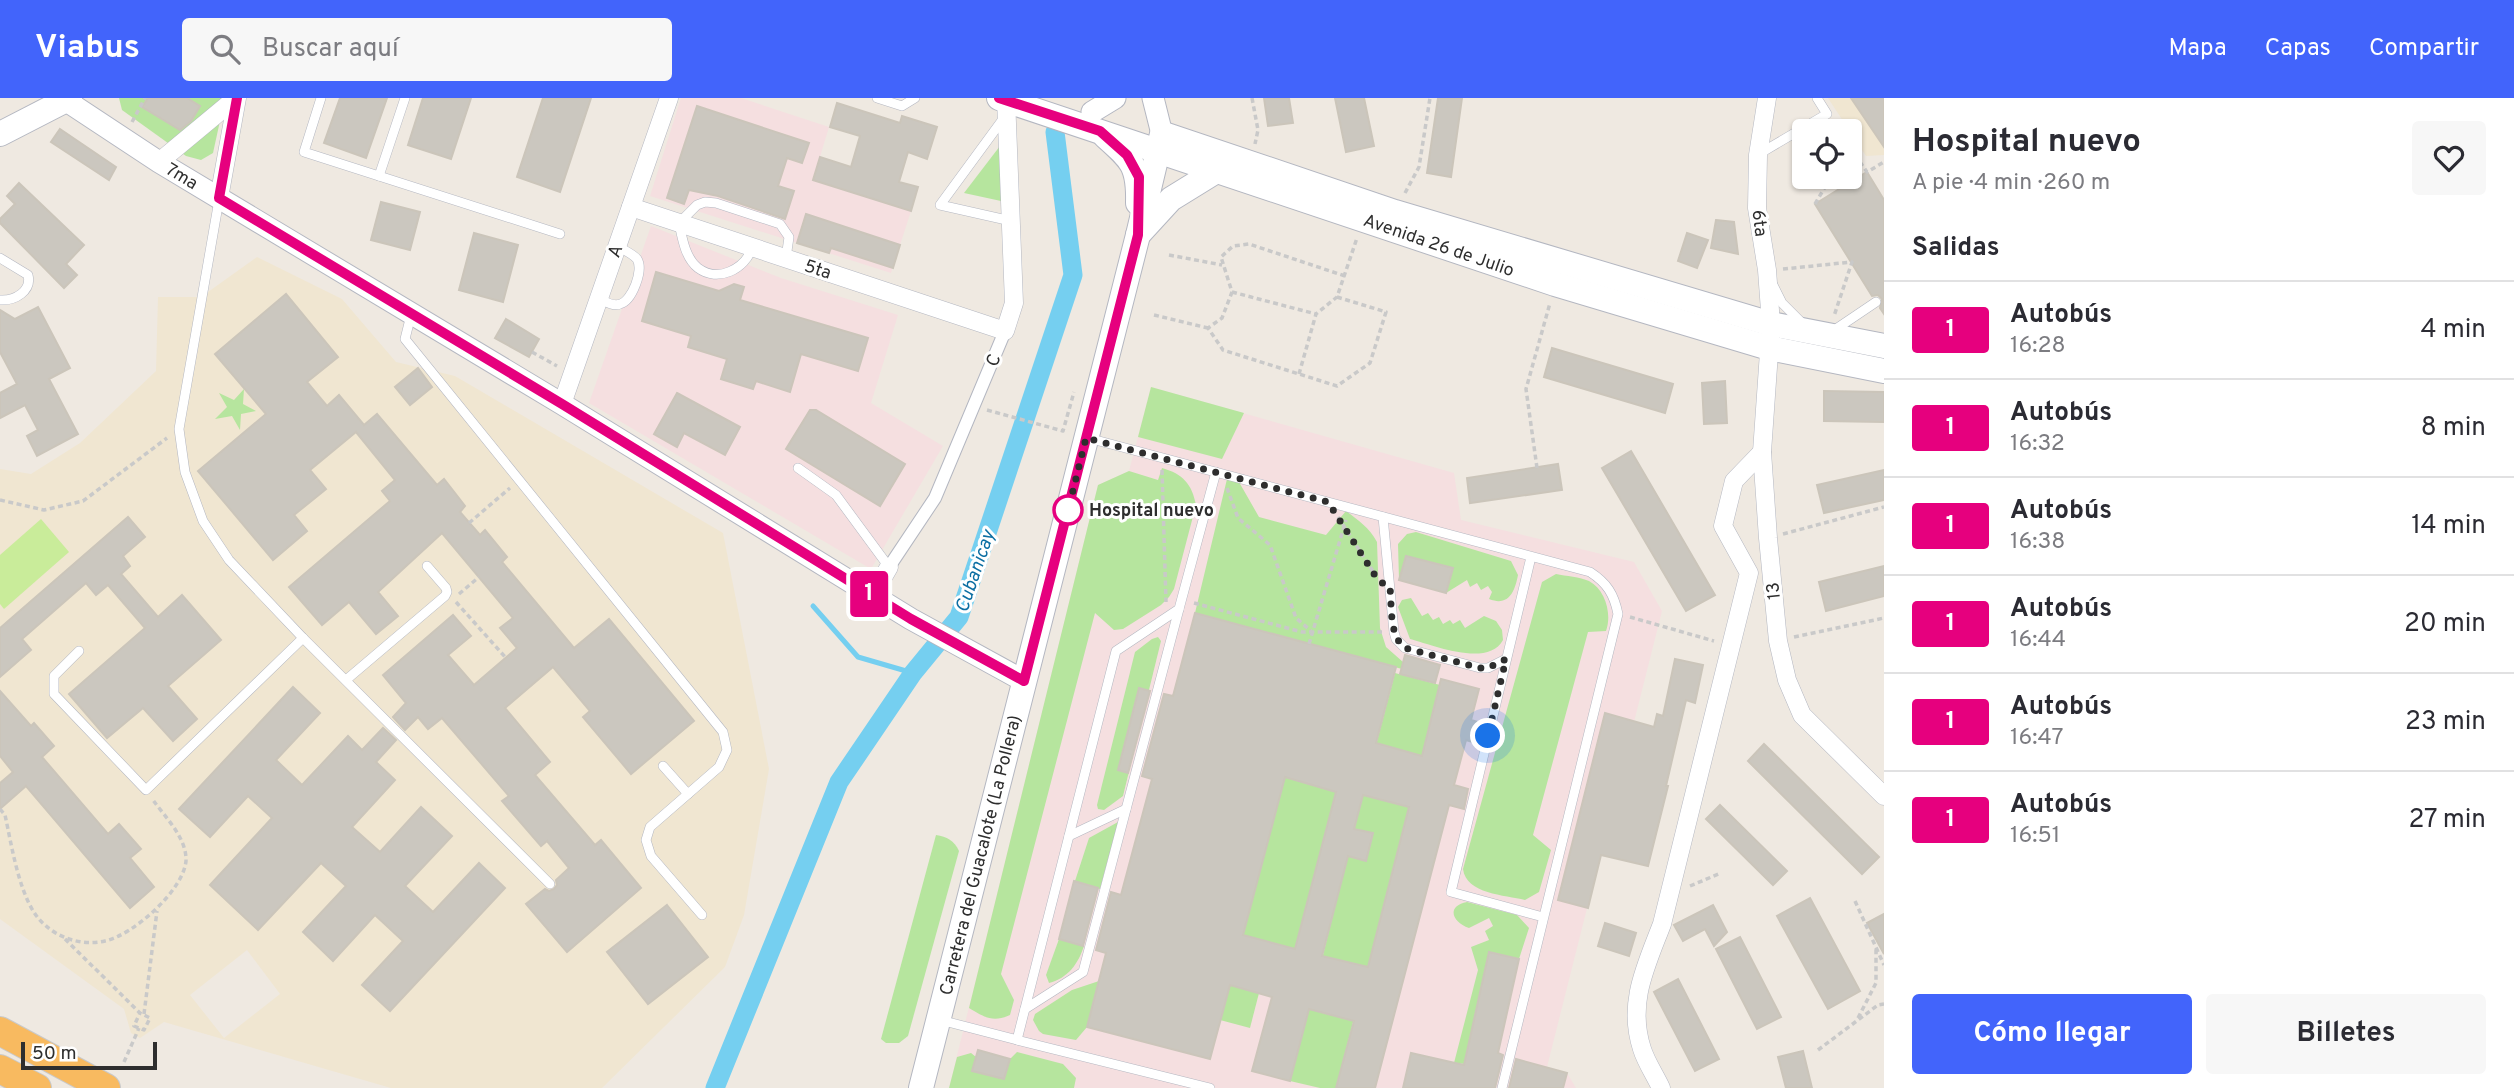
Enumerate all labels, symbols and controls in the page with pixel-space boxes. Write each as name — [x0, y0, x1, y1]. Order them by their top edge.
search box — [182, 18, 672, 81]
text: Viabus — [35, 28, 140, 70]
icon: search — [206, 30, 244, 68]
text: Buscar aquí — [262, 33, 399, 66]
text: Mapa — [2169, 34, 2227, 64]
text: Capas — [2265, 34, 2331, 64]
text: Compartir — [2369, 34, 2479, 64]
map controls — [1792, 119, 1862, 189]
button: locate — [1792, 119, 1862, 189]
button: heart — [2412, 121, 2486, 195]
text: Hospital nuevo — [1912, 122, 2141, 164]
street label: 7ma — [161, 159, 202, 196]
text: A pie · 4 min · 260 m — [1912, 169, 2110, 198]
street label: 6ta — [1745, 208, 1772, 238]
street label: Avenida 26 de Julio — [1360, 210, 1517, 283]
text: Salidas — [1912, 232, 2000, 265]
street label: A — [604, 242, 629, 261]
street label: 5ta — [801, 255, 834, 286]
text: Autobús — [2010, 299, 2112, 332]
text: 4 min — [2420, 314, 2486, 347]
text: 1 — [1946, 315, 1955, 345]
text: 16:28 — [2010, 332, 2066, 361]
street label: C — [982, 351, 1007, 370]
text: Autobús — [2010, 397, 2112, 430]
text: 8 min — [2421, 412, 2486, 445]
text: 1 — [1946, 413, 1955, 443]
text: 16:32 — [2010, 430, 2065, 459]
marker: Hospital nuevo — [1053, 495, 1083, 525]
text: Autobús — [2010, 495, 2112, 528]
place label: Hospital nuevo — [1089, 500, 1214, 523]
text: 14 min — [2411, 510, 2486, 543]
text: 1 — [1946, 511, 1955, 541]
water label: Cubanicay — [951, 526, 1002, 616]
text: 16:38 — [2010, 528, 2065, 557]
line badge: 1 — [846, 571, 892, 617]
text: 1 — [864, 579, 874, 609]
street label: 13 — [1762, 581, 1787, 601]
text: Autobús — [2010, 593, 2112, 626]
text: 20 min — [2404, 608, 2486, 641]
text: 1 — [1946, 609, 1955, 639]
text: 16:44 — [2010, 626, 2066, 655]
text: Autobús — [2010, 691, 2112, 724]
text: 23 min — [2405, 706, 2486, 739]
text: 1 — [1946, 707, 1955, 737]
street label: Carretera del Guacalote (La Pollera) — [935, 713, 1027, 998]
your location — [1470, 718, 1505, 753]
text: 16:47 — [2010, 724, 2064, 753]
text: Autobús — [2010, 789, 2112, 822]
text: 27 min — [2408, 804, 2486, 837]
text: 1 — [1946, 805, 1955, 835]
text: 16:51 — [2010, 822, 2060, 851]
button: Cómo llegar — [1912, 994, 2192, 1074]
button: Billetes — [2206, 994, 2486, 1074]
scale bar — [21, 1039, 158, 1071]
text: 50 m — [32, 1042, 77, 1066]

